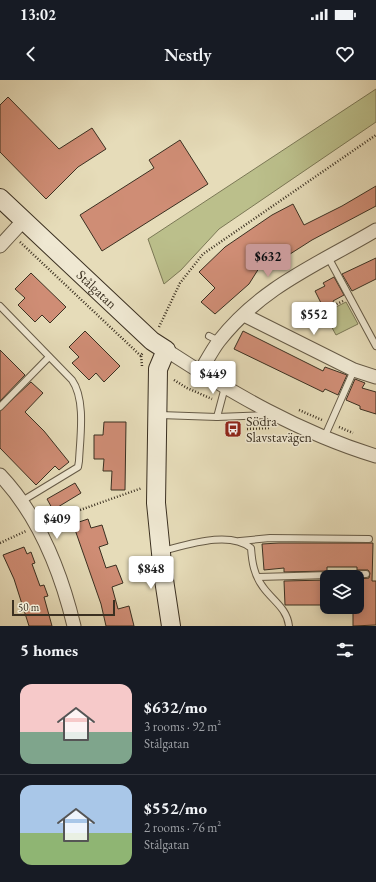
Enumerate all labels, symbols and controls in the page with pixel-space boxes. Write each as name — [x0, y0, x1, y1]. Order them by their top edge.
text: 13:02 — [20, 5, 56, 24]
icon: back — [20, 43, 42, 65]
text: Nestly — [164, 43, 212, 66]
icon: heart — [334, 43, 356, 65]
pin: $632 — [244, 244, 292, 278]
text: $632 — [255, 248, 281, 265]
street label: Stålgatan — [73, 266, 121, 313]
pin: $552 — [290, 302, 338, 336]
text: $552 — [301, 306, 327, 323]
pin: $449 — [189, 361, 237, 395]
text: $449 — [200, 365, 226, 382]
place label: Södra Slavstavägen — [246, 412, 313, 446]
bus stop icon: Södra Slavstavägen — [223, 419, 243, 439]
pin: $409 — [33, 506, 81, 540]
text: $409 — [44, 510, 70, 527]
pin: $848 — [127, 556, 175, 590]
text: $848 — [138, 560, 164, 577]
map controls — [320, 570, 364, 614]
button: layers — [320, 570, 364, 614]
scale bar — [12, 598, 115, 617]
text: 50 m — [18, 600, 39, 614]
text: 5 homes — [20, 639, 78, 661]
icon: filters — [334, 639, 356, 661]
text: $632/mo — [144, 696, 207, 718]
icon: home — [52, 700, 100, 748]
text: 3 rooms · 92 m² — [144, 718, 221, 735]
text: Stålgatan — [144, 735, 189, 752]
text: $552/mo — [144, 797, 207, 819]
icon: home — [52, 801, 100, 849]
text: 2 rooms · 76 m² — [144, 819, 221, 836]
text: Stålgatan — [144, 836, 189, 853]

